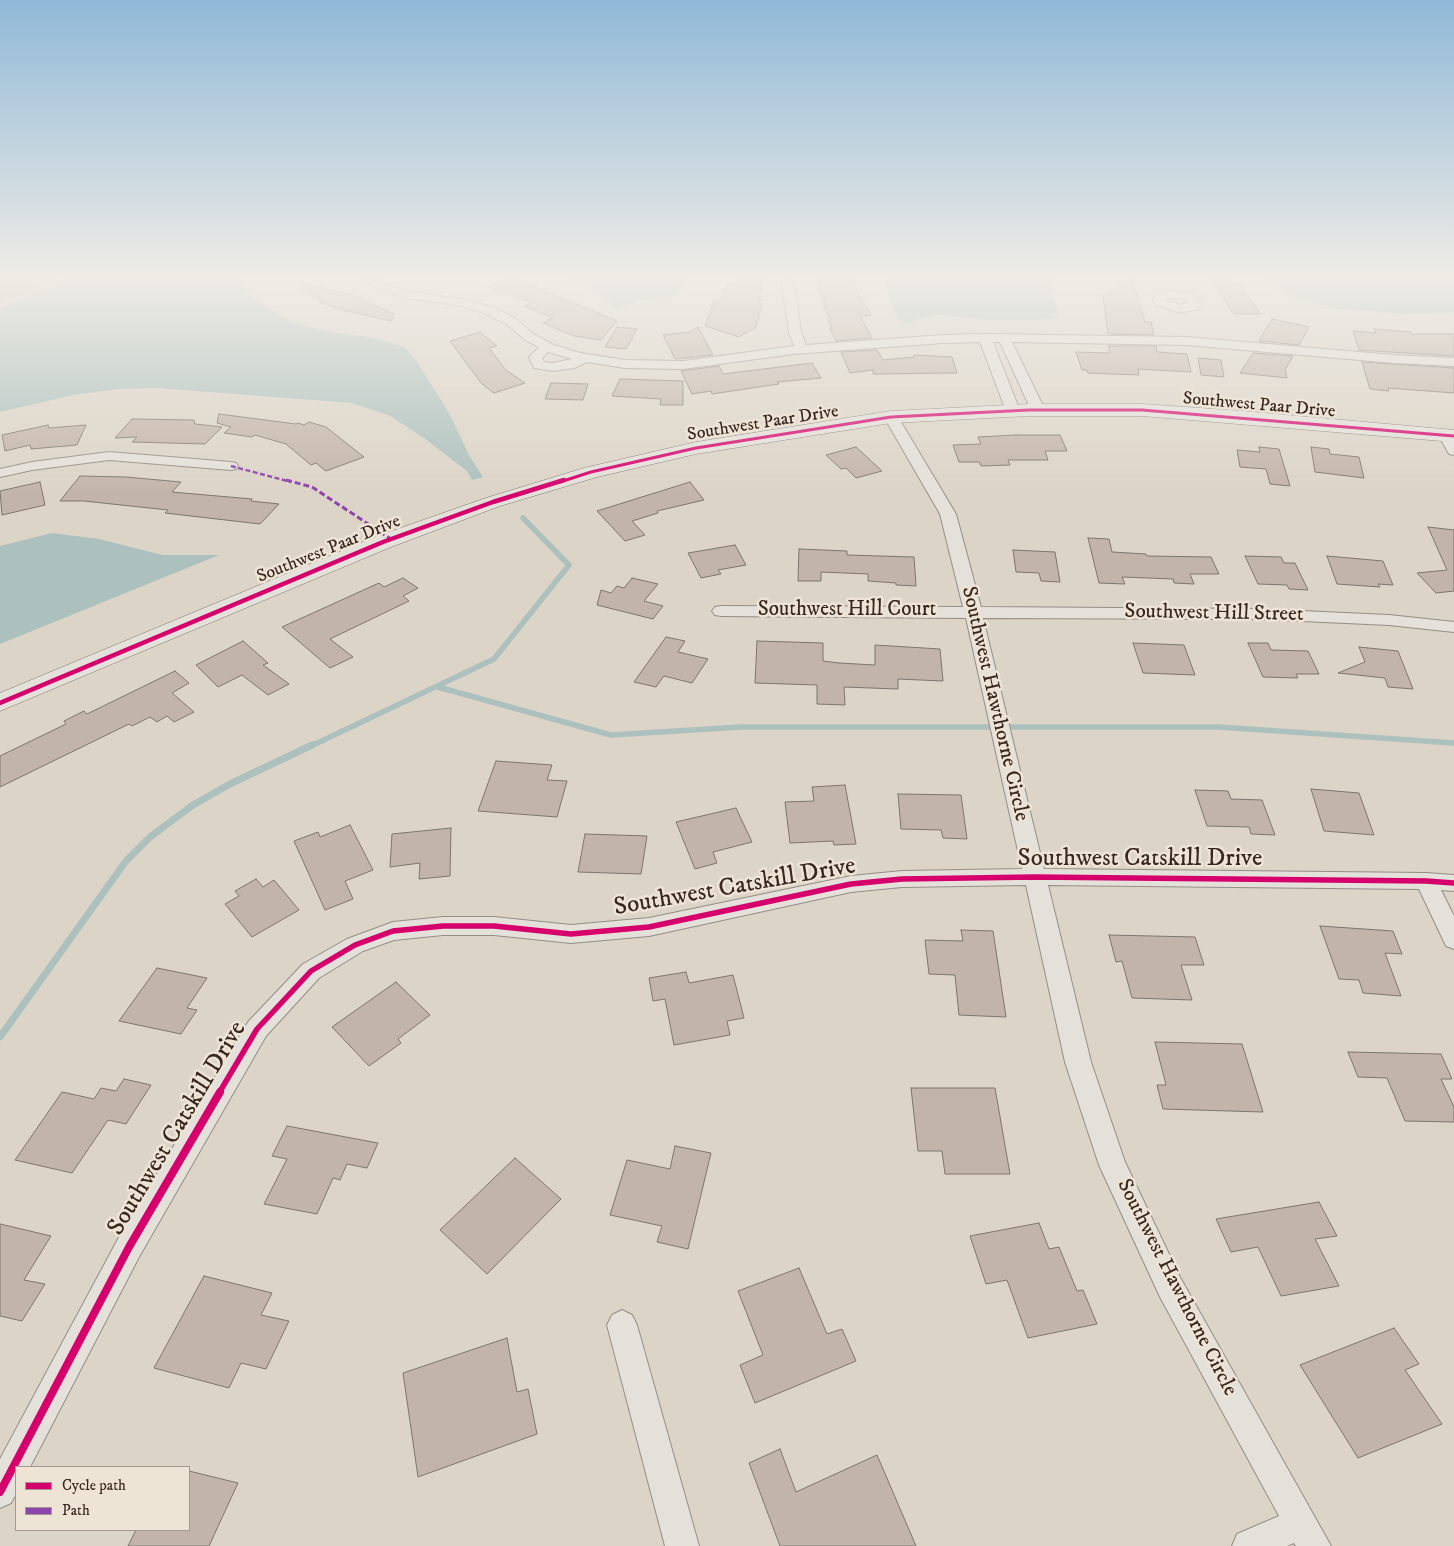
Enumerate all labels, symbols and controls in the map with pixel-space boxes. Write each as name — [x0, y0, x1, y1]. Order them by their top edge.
street label: Southwest Paar Drive — [1182, 389, 1336, 423]
street label: Southwest Paar Drive — [686, 401, 840, 447]
street label: Southwest Paar Drive — [254, 511, 404, 589]
street label: Southwest Hawthorne Circle — [955, 584, 1033, 824]
street label: Southwest Hill Court — [758, 598, 936, 624]
street label: Southwest Hill Street — [1124, 600, 1304, 628]
street label: Southwest Catskill Drive — [1018, 845, 1262, 875]
street label: Southwest Catskill Drive — [612, 852, 858, 924]
street label: Southwest Catskill Drive — [102, 1016, 254, 1242]
street label: Southwest Hawthorne Circle — [1110, 1175, 1242, 1401]
legend — [15, 1466, 190, 1531]
text: Cycle path — [62, 1476, 126, 1495]
text: Path — [62, 1501, 90, 1520]

